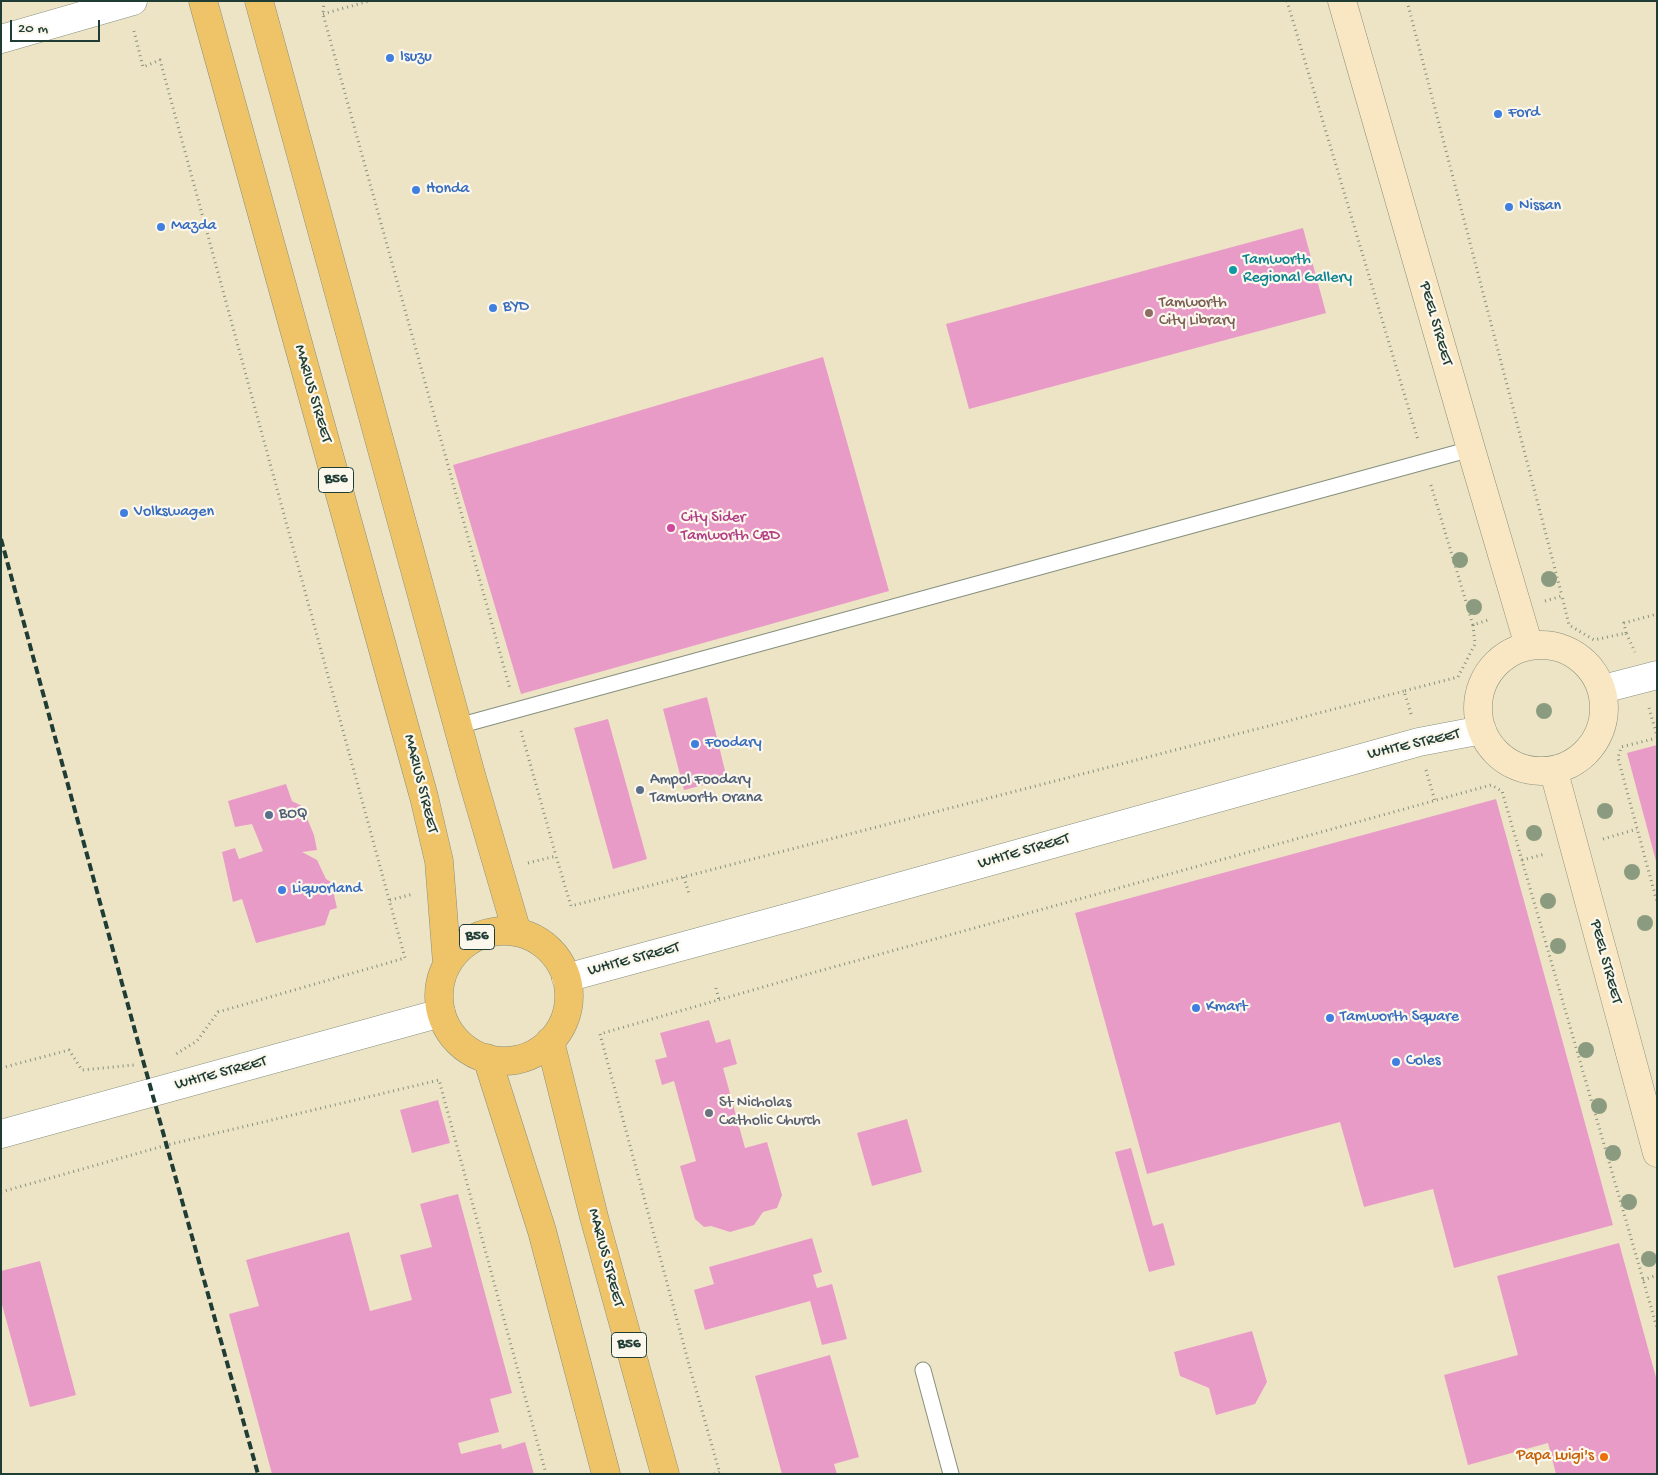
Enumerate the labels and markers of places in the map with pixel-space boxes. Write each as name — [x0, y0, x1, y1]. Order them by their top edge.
place label: Isuzu — [400, 48, 432, 68]
marker: Isuzu — [384, 52, 396, 64]
place label: Ford — [1508, 104, 1540, 124]
marker: Ford — [1492, 108, 1504, 120]
place label: Honda — [426, 180, 469, 200]
marker: Honda — [410, 184, 422, 196]
place label: Nissan — [1519, 197, 1561, 217]
marker: Nissan — [1503, 201, 1515, 213]
place label: Mazda — [171, 217, 216, 237]
marker: Mazda — [155, 221, 167, 233]
place label: Tamworth Regional Gallery — [1243, 251, 1352, 289]
marker: Tamworth Regional Gallery — [1227, 264, 1239, 276]
place label: Tamworth City Library — [1159, 294, 1235, 332]
place label: BYD — [503, 298, 529, 318]
marker: BYD — [487, 302, 499, 314]
marker: Tamworth City Library — [1143, 307, 1155, 319]
place label: Volkswagen — [134, 503, 214, 523]
marker: Volkswagen — [118, 507, 130, 519]
place label: City Sider Tamworth CBD — [681, 509, 780, 547]
marker: City Sider Tamworth CBD — [665, 522, 677, 534]
place label: Foodary — [705, 734, 762, 754]
marker: Foodary — [689, 738, 701, 750]
place label: Ampol Foodary Tamworth Orana — [650, 771, 762, 809]
marker: Ampol Foodary Tamworth Orana — [634, 784, 646, 796]
place label: BOQ — [279, 805, 308, 825]
marker: BOQ — [263, 809, 275, 821]
place label: Liquorland — [292, 880, 362, 900]
marker: Liquorland — [276, 884, 288, 896]
place label: Kmart — [1206, 998, 1247, 1018]
marker: Kmart — [1190, 1002, 1202, 1014]
place label: Tamworth Square — [1340, 1008, 1459, 1028]
marker: Tamworth Square — [1324, 1012, 1336, 1024]
place label: Coles — [1406, 1052, 1441, 1072]
marker: Coles — [1390, 1056, 1402, 1068]
place label: St Nicholas Catholic Church — [719, 1094, 821, 1132]
marker: St Nicholas Catholic Church — [703, 1107, 715, 1119]
place label: Papa Luigi's — [1516, 1447, 1594, 1467]
marker: Papa Luigi's — [1598, 1451, 1610, 1463]

